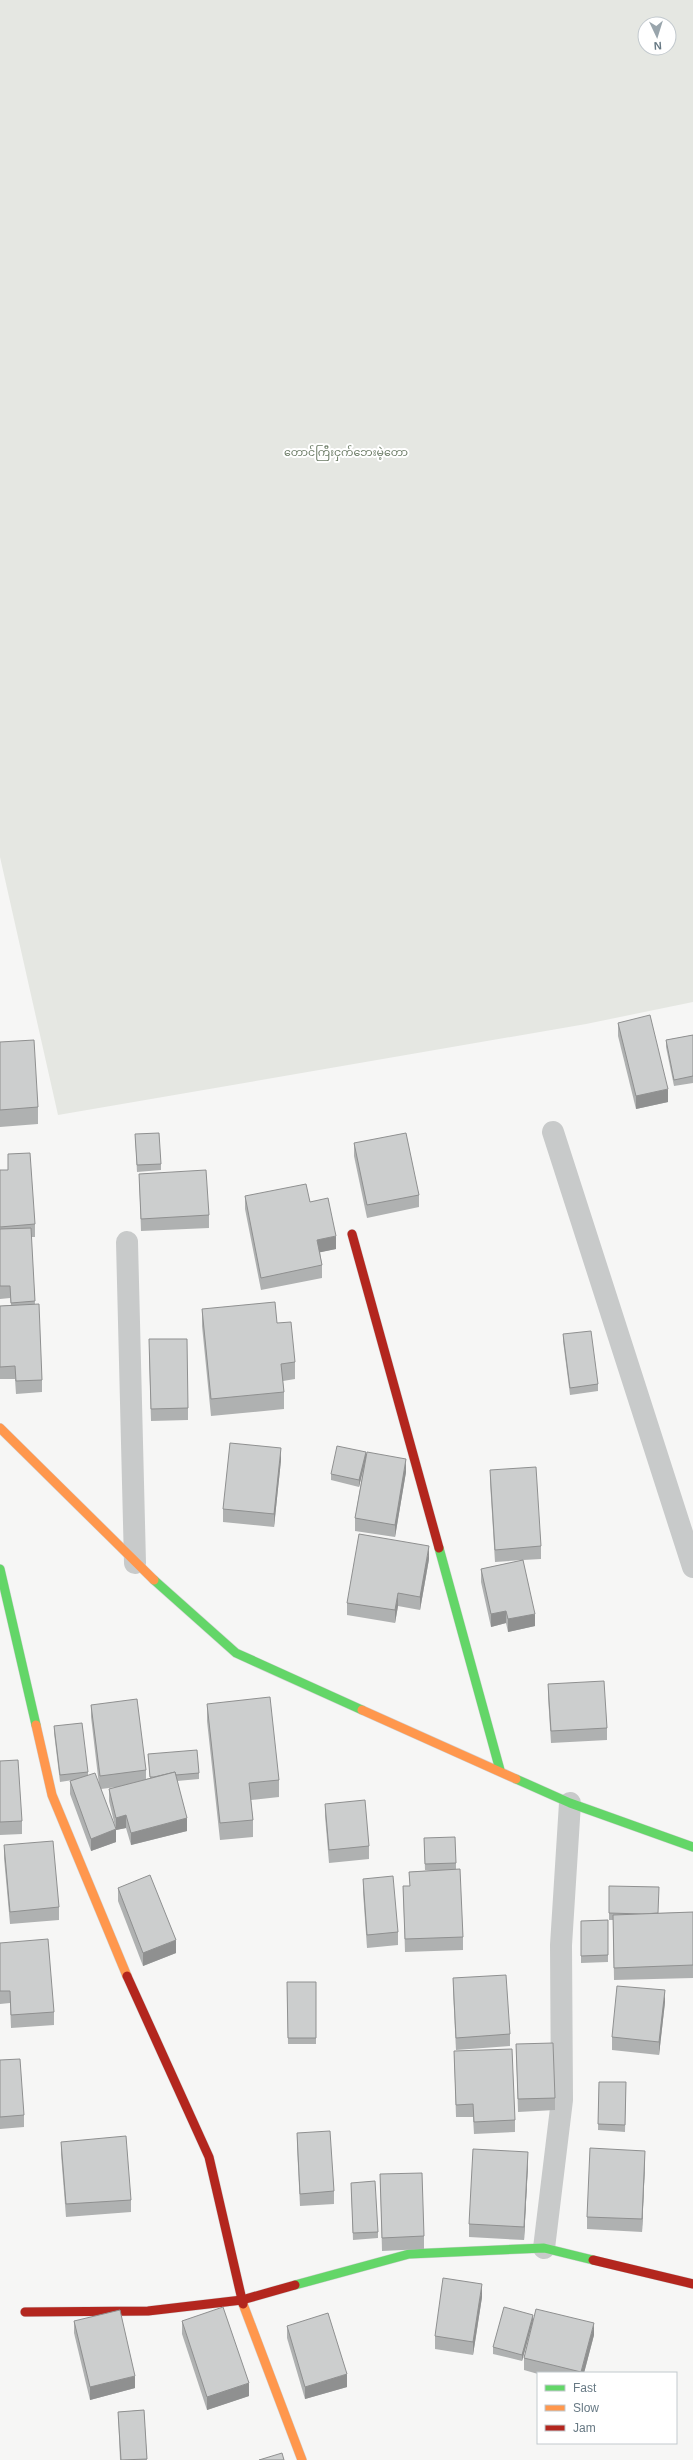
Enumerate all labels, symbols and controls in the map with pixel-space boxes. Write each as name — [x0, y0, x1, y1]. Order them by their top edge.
north arrow — [637, 16, 677, 56]
text: N — [653, 40, 662, 52]
park label: တောင်ကြီးငှက်ဘေးမဲ့တော — [284, 445, 408, 461]
legend — [537, 2372, 677, 2444]
text: Fast — [573, 2381, 597, 2395]
text: Slow — [573, 2401, 599, 2415]
text: Jam — [573, 2421, 596, 2435]

